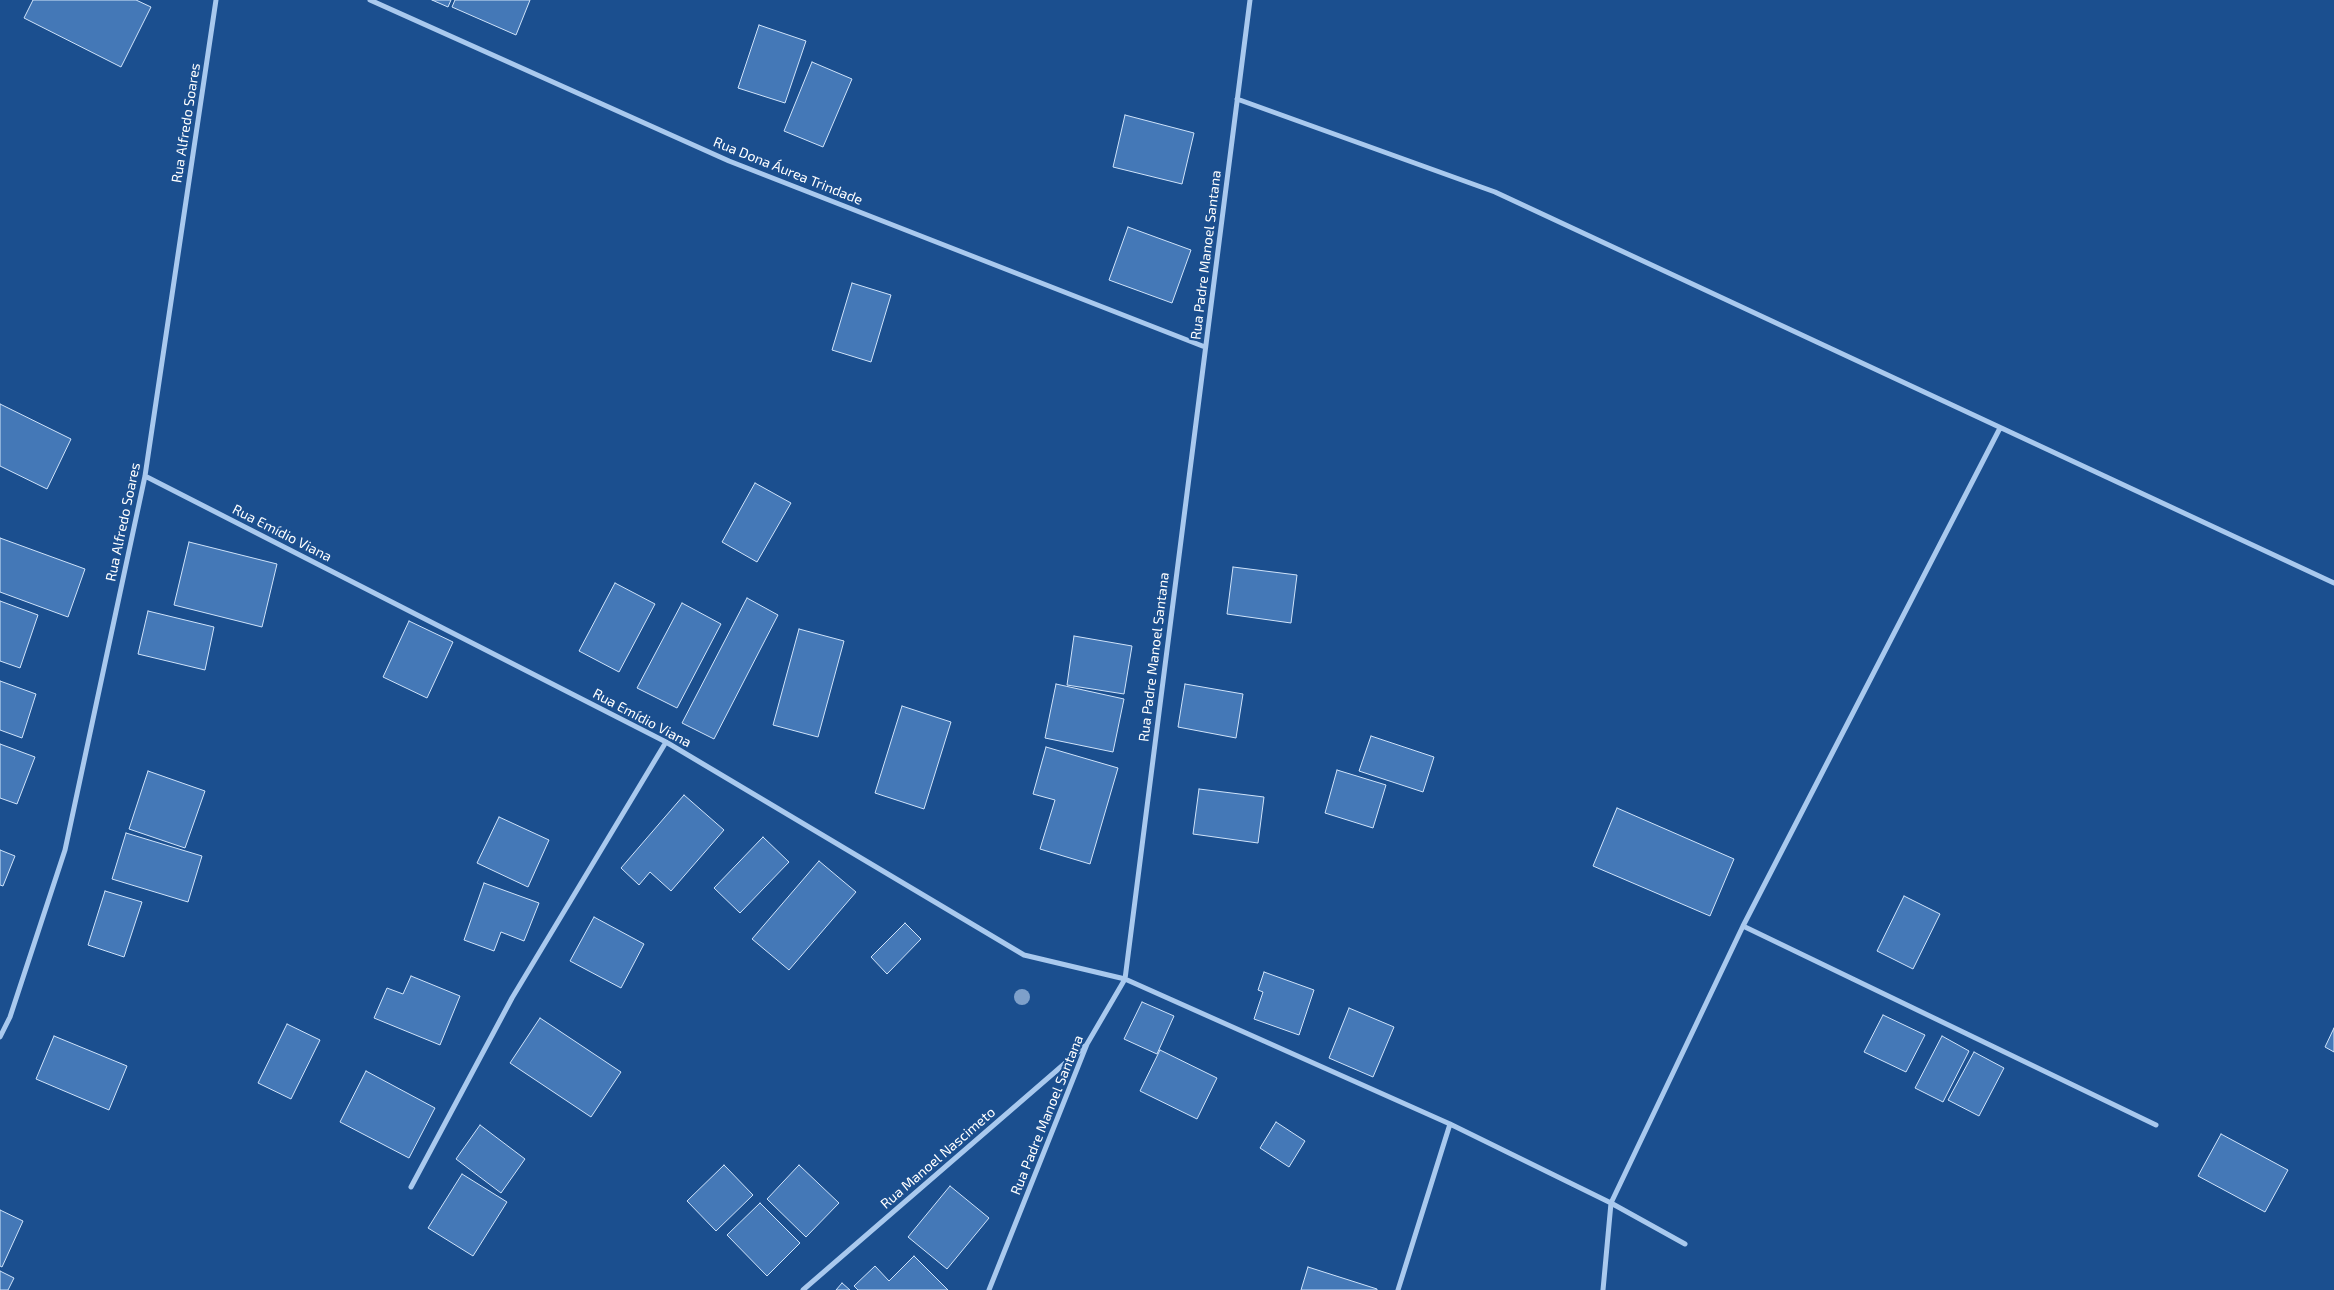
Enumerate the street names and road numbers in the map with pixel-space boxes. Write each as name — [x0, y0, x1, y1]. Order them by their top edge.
street label: Rua Alfredo Soares — [168, 62, 204, 184]
street label: Rua Dona Áurea Trindade — [711, 133, 865, 209]
street label: Rua Padre Manoel Santana — [1187, 169, 1225, 341]
street label: Rua Alfredo Soares — [102, 461, 144, 583]
street label: Rua Emídio Viana — [230, 501, 334, 565]
street label: Rua Padre Manoel Santana — [1135, 571, 1173, 743]
street label: Rua Emídio Viana — [590, 685, 694, 751]
street label: Rua Padre Manoel Santana — [1007, 1033, 1087, 1197]
street label: Rua Manoel Nascimeto — [877, 1104, 999, 1212]

